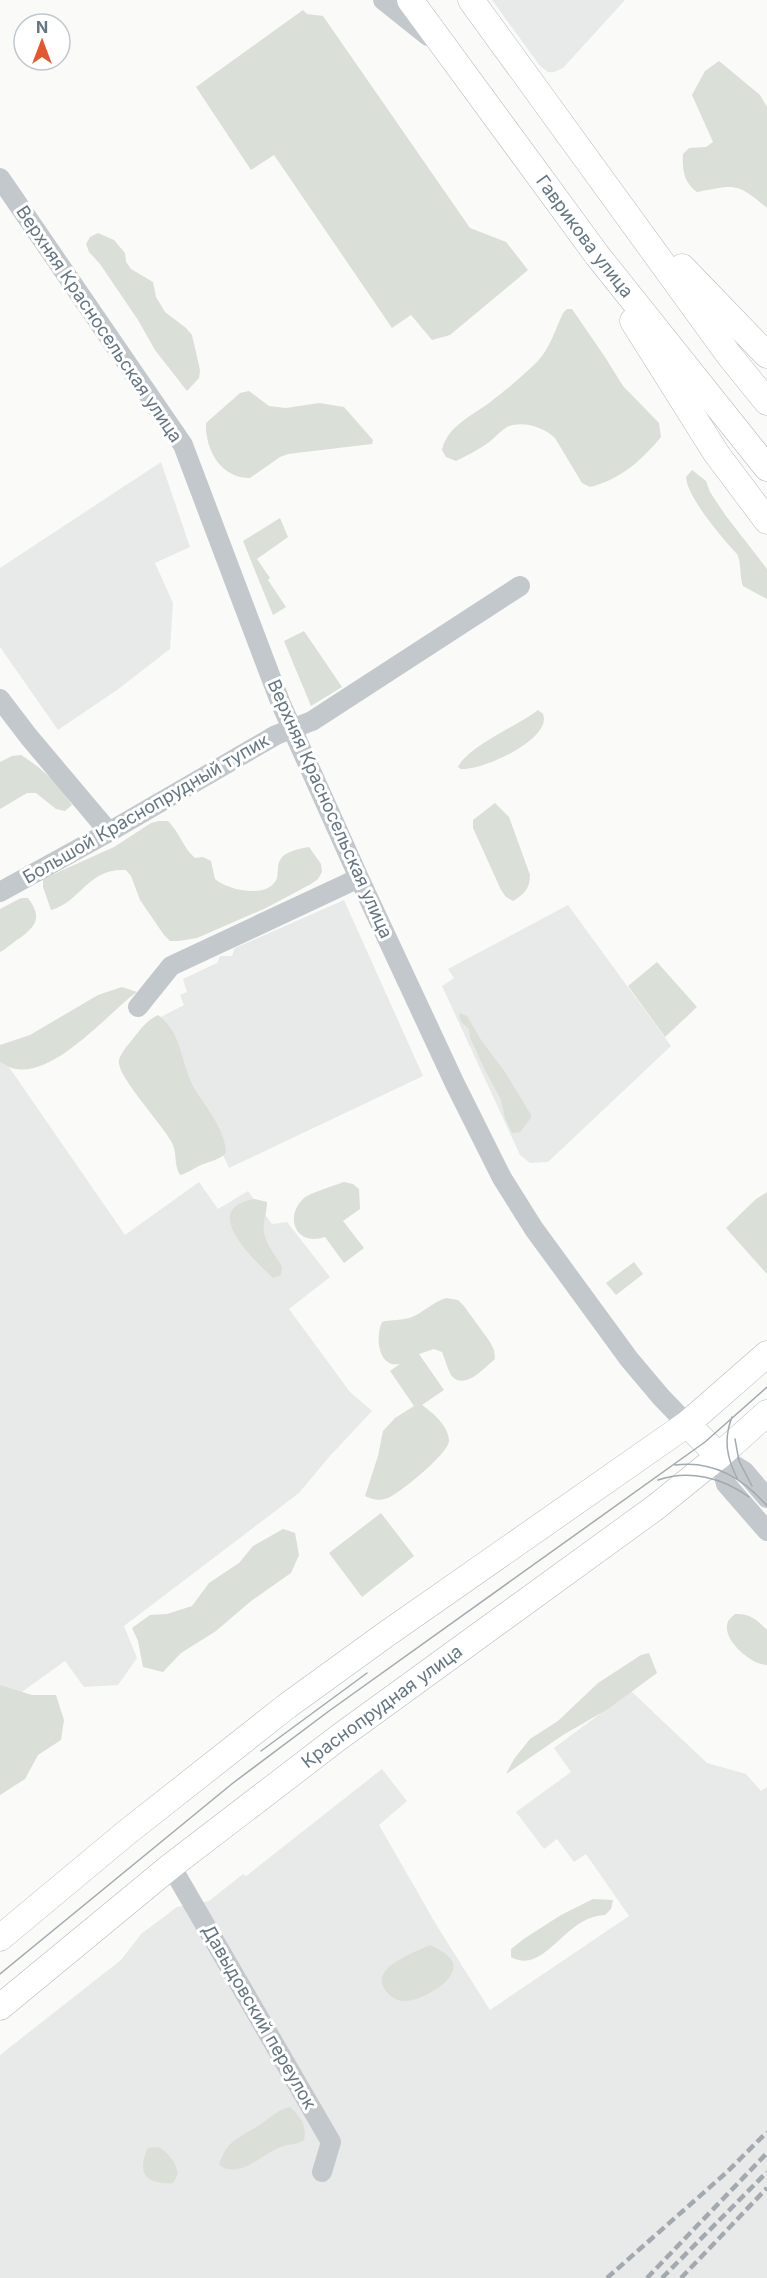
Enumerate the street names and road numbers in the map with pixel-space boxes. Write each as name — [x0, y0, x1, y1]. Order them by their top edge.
street label: Гаврикова улица — [532, 171, 638, 302]
street label: Верхняя Красносельская улица — [12, 201, 187, 446]
street label: Верхняя Красносельская улица — [264, 676, 397, 941]
street label: Большой Краснопрудный тупик — [19, 729, 273, 888]
street label: Краснопрудная улица — [297, 1640, 466, 1772]
street label: Давыдовский переулок — [198, 1921, 321, 2113]

